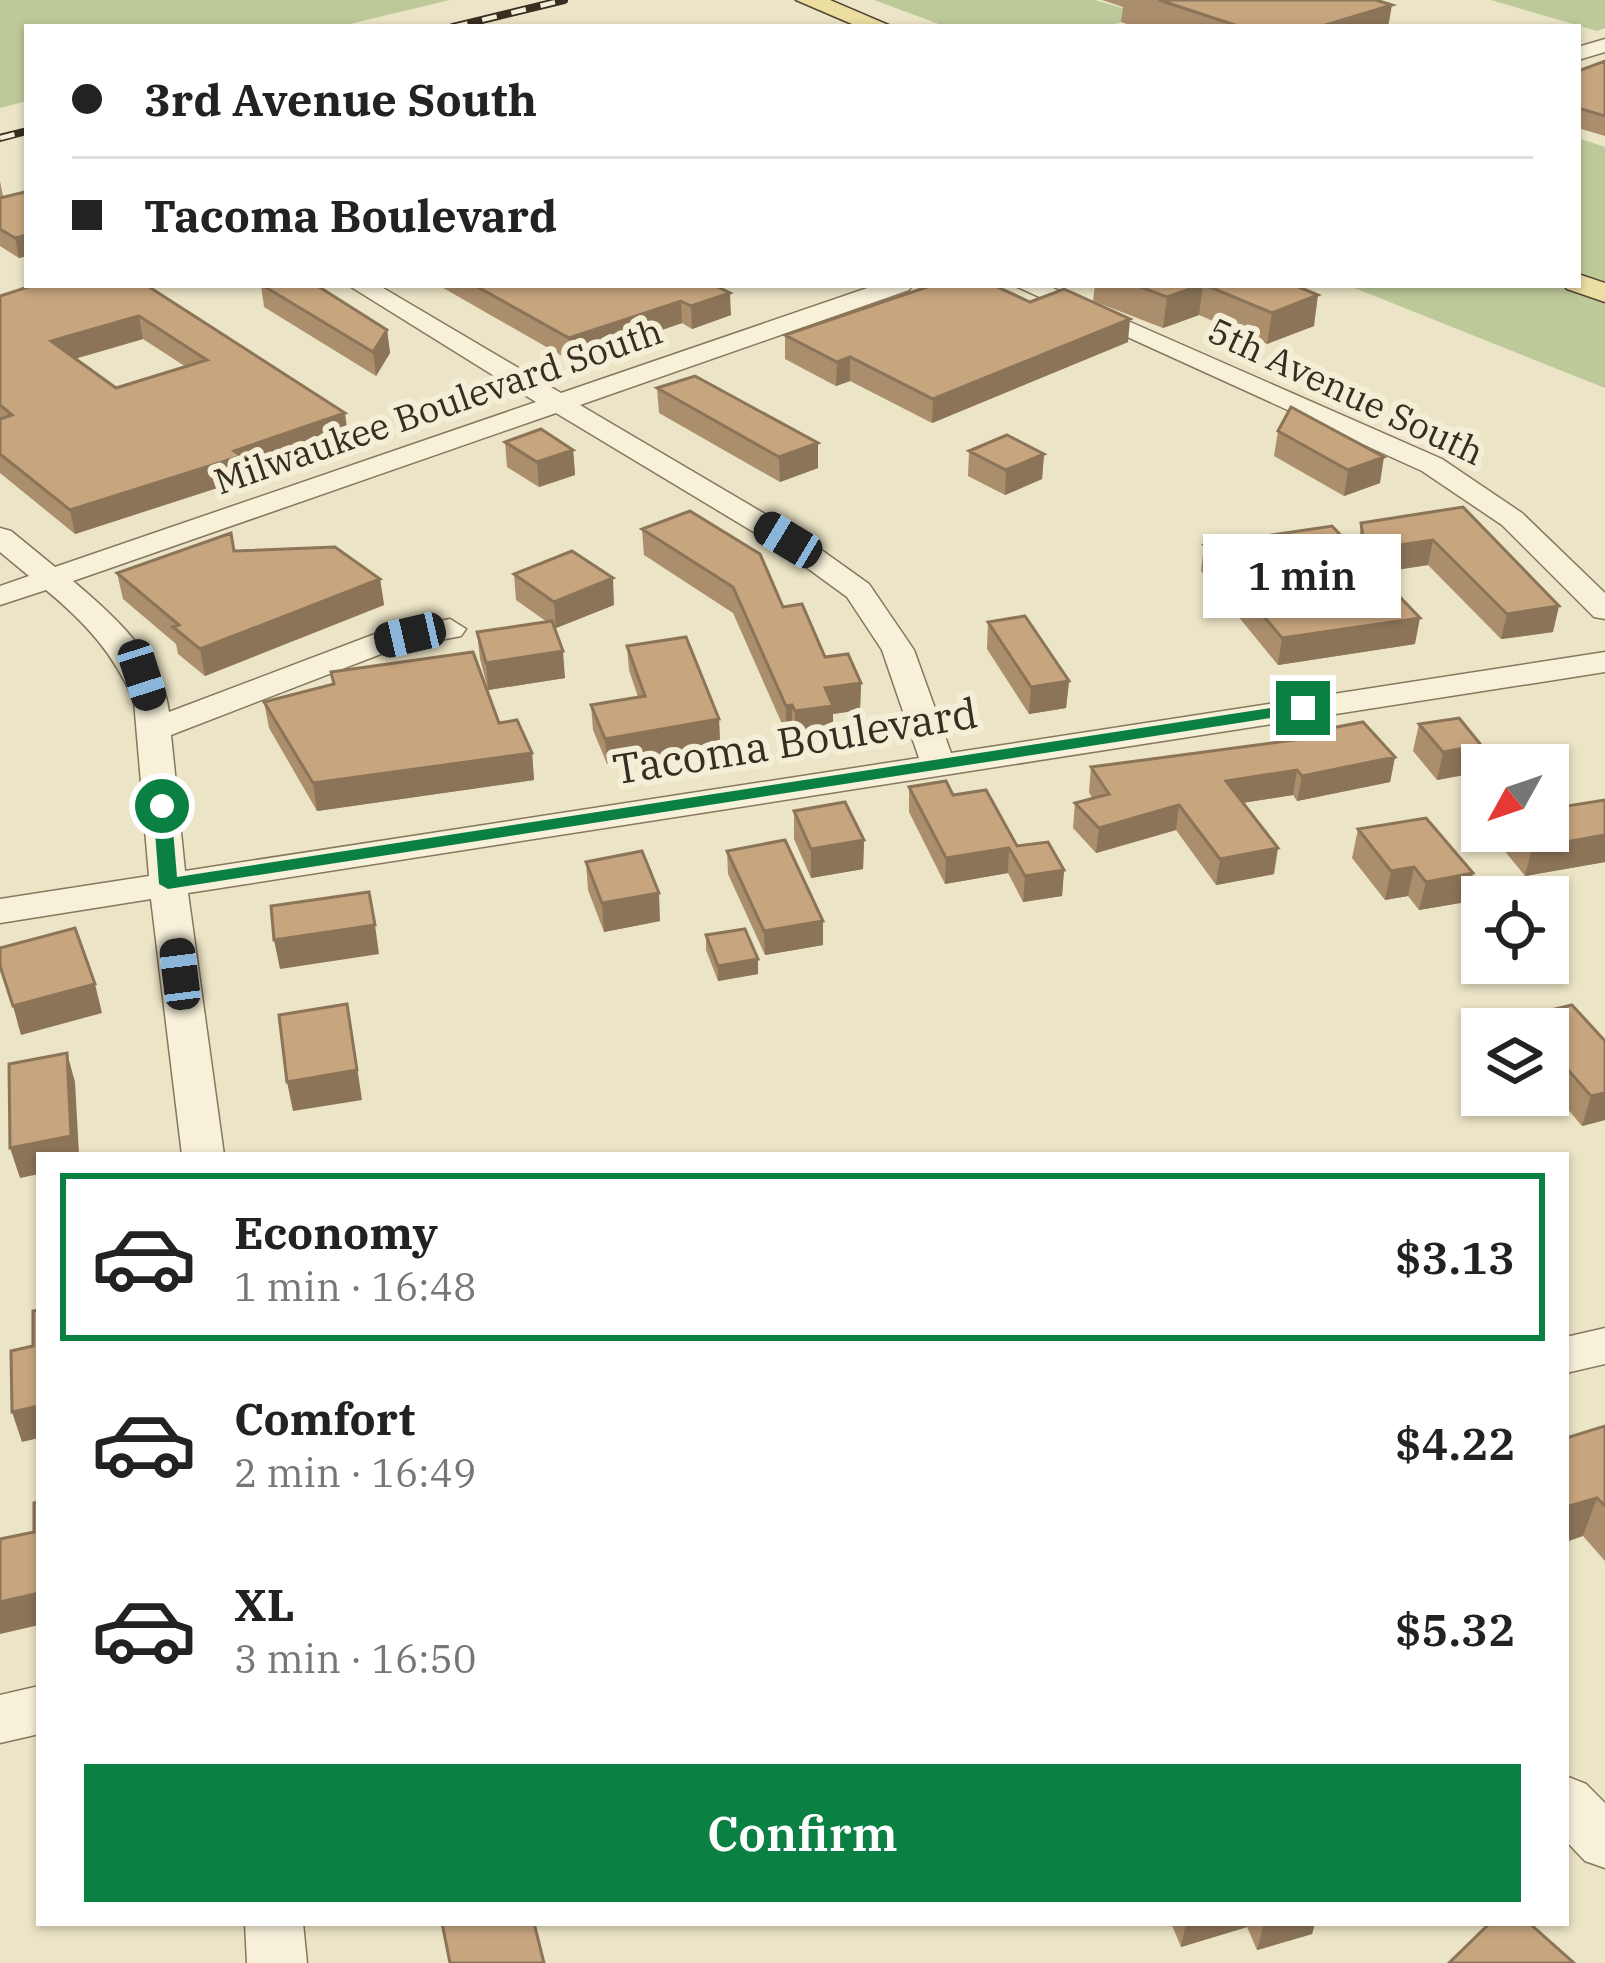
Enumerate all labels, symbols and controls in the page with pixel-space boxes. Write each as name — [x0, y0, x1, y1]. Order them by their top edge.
text: 3rd Avenue South — [144, 70, 537, 128]
text: Tacoma Boulevard — [144, 186, 557, 244]
street label: 5th Avenue South — [1201, 306, 1492, 475]
street label: Milwaukee Boulevard South — [208, 307, 668, 504]
car — [748, 506, 828, 574]
callout: 1 min — [1204, 534, 1402, 618]
text: 1 min — [1248, 550, 1356, 601]
car — [371, 609, 449, 661]
car — [114, 635, 170, 715]
route end — [1276, 681, 1330, 735]
street label: Tacoma Boulevard — [609, 685, 981, 796]
north arrow — [1461, 744, 1569, 852]
map controls — [1461, 744, 1569, 1116]
route start — [135, 779, 189, 833]
button: locate — [1461, 876, 1569, 984]
car — [158, 936, 202, 1012]
button: layers — [1461, 1008, 1569, 1116]
icon: car — [90, 1203, 198, 1311]
text: Economy — [234, 1203, 438, 1261]
text: $3.13 — [1395, 1228, 1515, 1286]
text: 1 min · 16:48 — [234, 1261, 476, 1312]
icon: car — [90, 1389, 198, 1497]
text: Comfort — [234, 1389, 415, 1447]
text: $4.22 — [1395, 1414, 1515, 1472]
text: 2 min · 16:49 — [234, 1447, 476, 1498]
icon: car — [90, 1575, 198, 1683]
text: XL — [234, 1575, 295, 1633]
text: $5.32 — [1395, 1600, 1515, 1658]
text: 3 min · 16:50 — [234, 1633, 476, 1684]
button: Confirm — [84, 1764, 1521, 1902]

